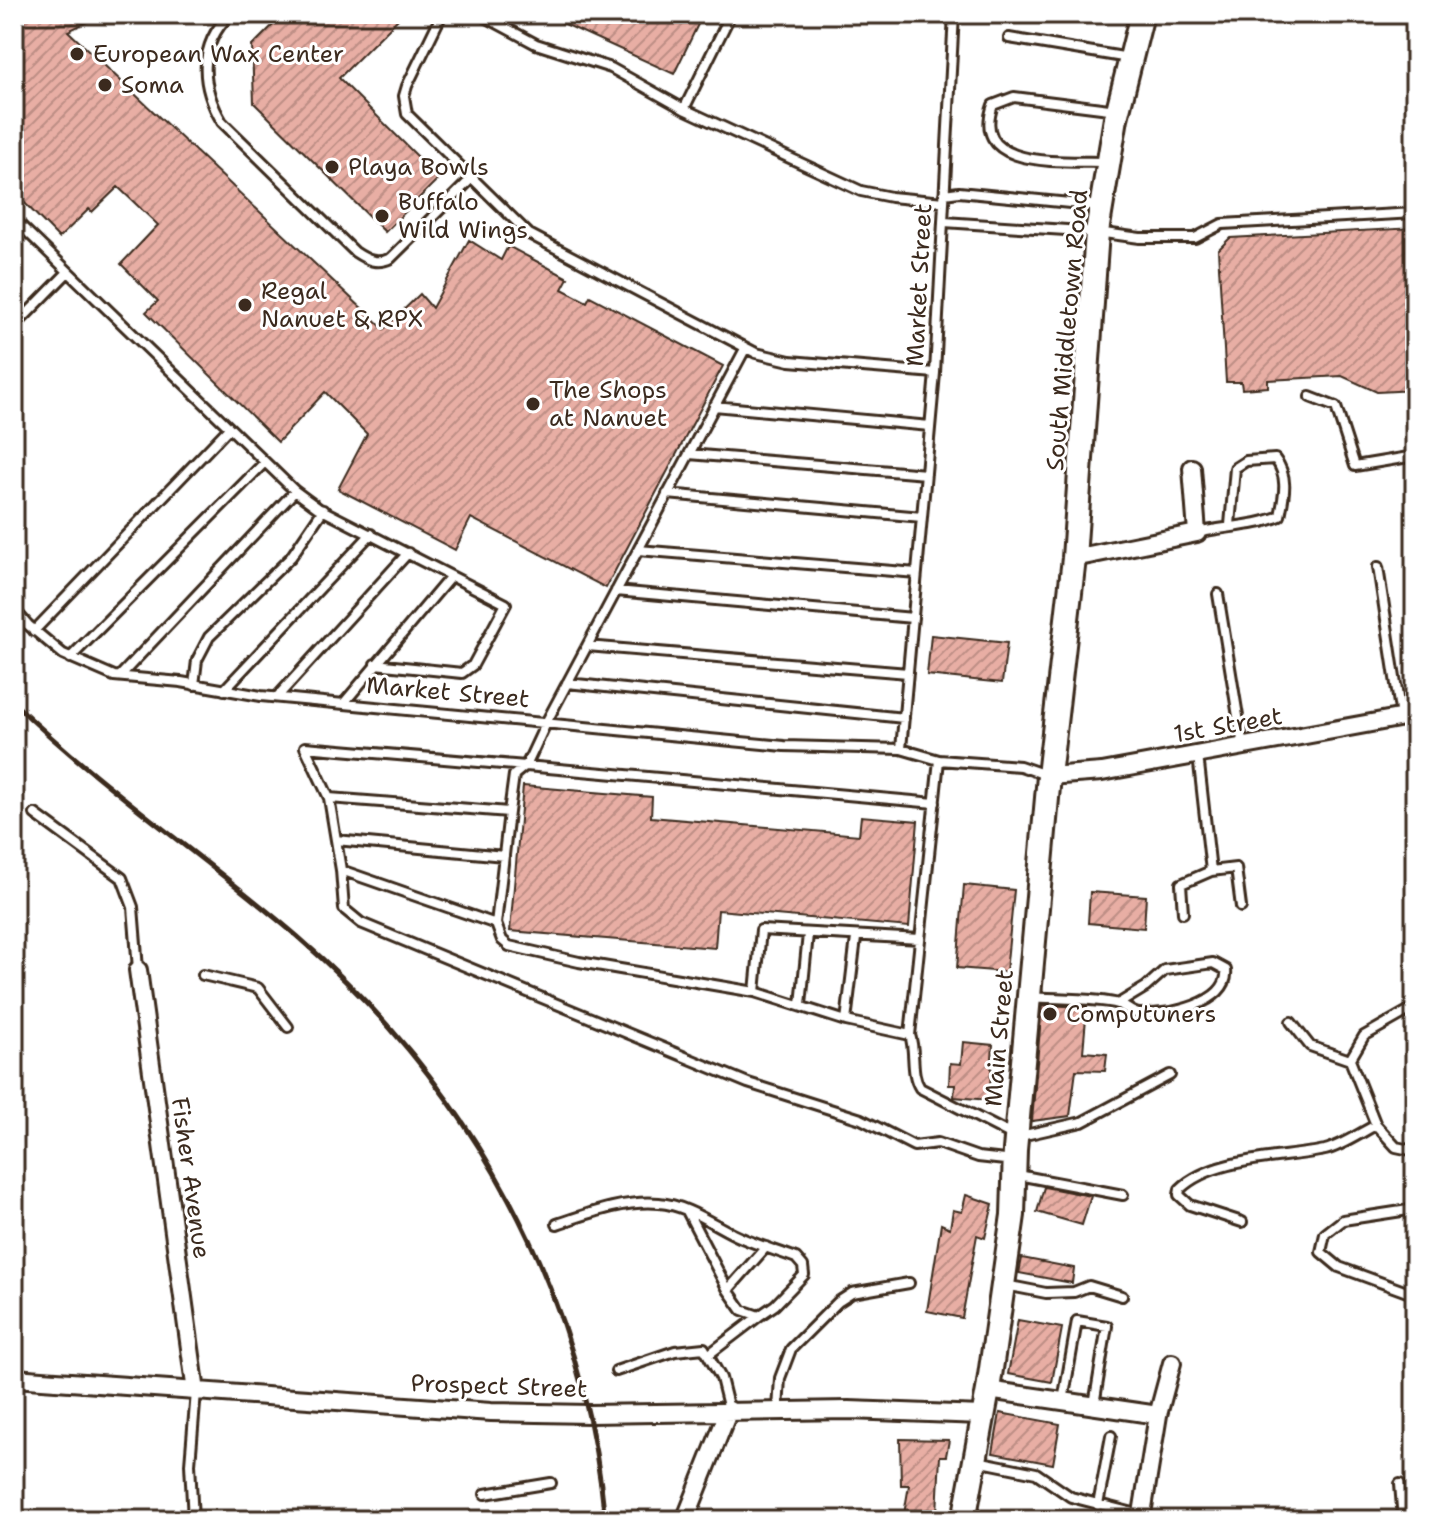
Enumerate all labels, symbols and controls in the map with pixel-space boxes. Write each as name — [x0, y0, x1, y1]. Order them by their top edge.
place label: European Wax Center — [93, 38, 344, 70]
marker: European Wax Center — [68, 45, 86, 63]
place label: Soma — [121, 69, 184, 101]
marker: Soma — [96, 76, 114, 94]
place label: Playa Bowls — [348, 151, 489, 183]
marker: Playa Bowls — [323, 158, 341, 176]
place label: Buffalo Wild Wings — [398, 186, 528, 246]
street label: South Middletown Road — [1039, 188, 1095, 472]
street label: Market Street — [899, 203, 939, 367]
marker: Buffalo Wild Wings — [373, 207, 391, 225]
place label: Regal Nanuet & RPX — [261, 275, 423, 335]
marker: Regal Nanuet & RPX — [236, 296, 254, 314]
place label: The Shops at Nanuet — [549, 374, 667, 434]
marker: The Shops at Nanuet — [524, 395, 542, 413]
street label: Market Street — [365, 669, 531, 715]
street label: 1st Street — [1171, 700, 1285, 750]
street label: Main Street — [977, 968, 1021, 1108]
place label: Computuners — [1066, 998, 1216, 1030]
marker: Computuners — [1041, 1005, 1059, 1023]
street label: Fisher Avenue — [164, 1095, 218, 1261]
street label: Prospect Street — [410, 1367, 588, 1405]

